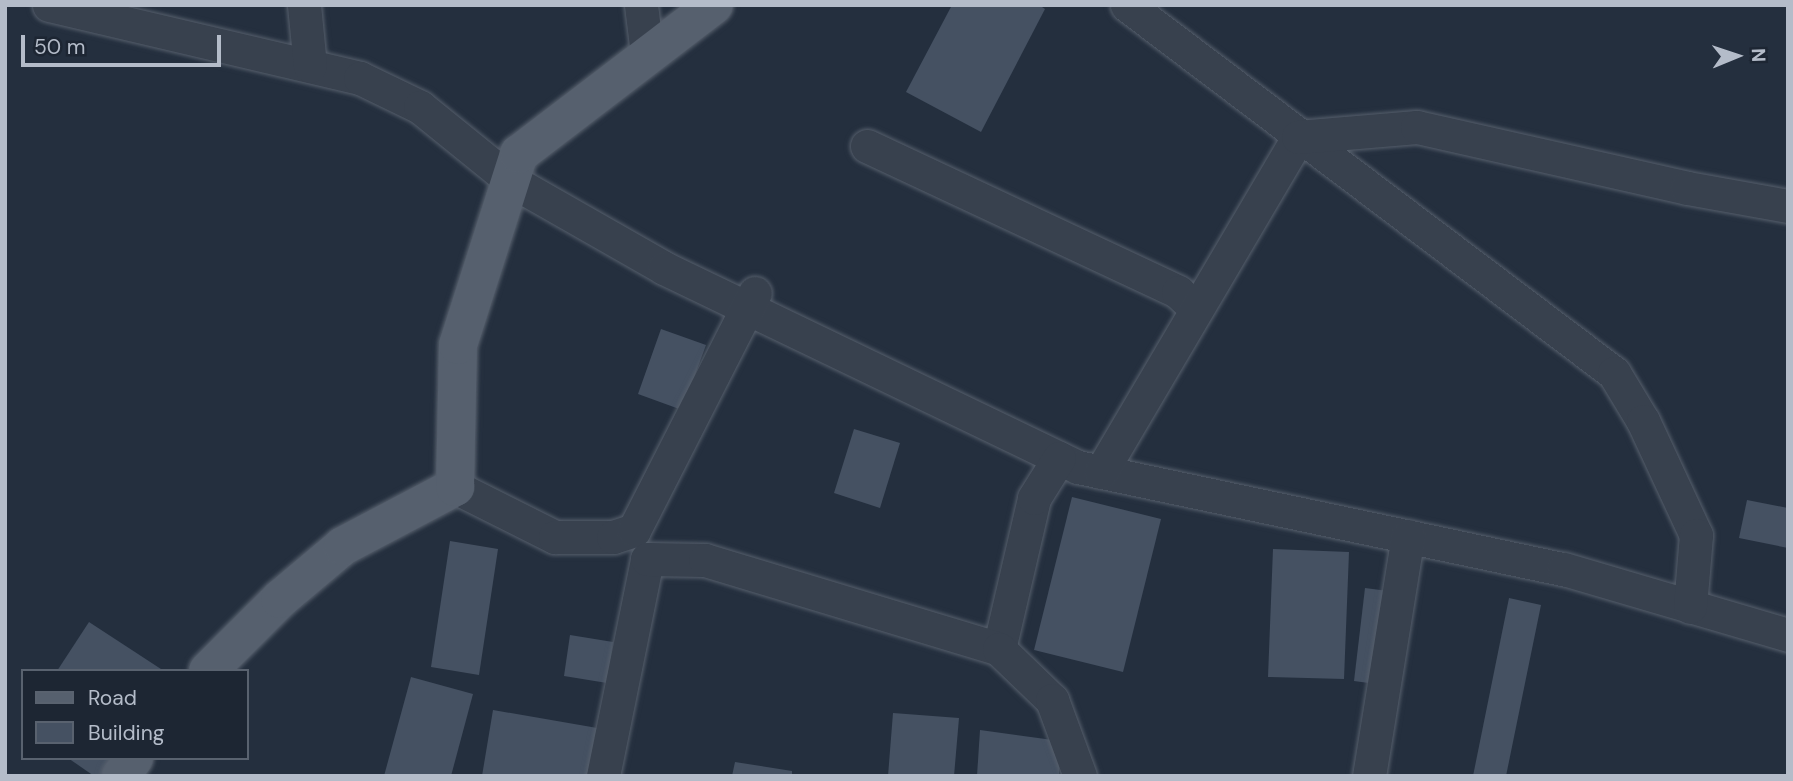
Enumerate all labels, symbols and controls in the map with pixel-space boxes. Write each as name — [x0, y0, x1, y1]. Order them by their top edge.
scale bar — [24, 21, 224, 65]
north arrow — [1702, 21, 1772, 91]
text: 50 m — [34, 33, 85, 61]
text: N — [1746, 48, 1771, 63]
legend — [21, 669, 248, 760]
text: Road — [88, 684, 137, 712]
text: Building — [88, 719, 164, 747]

